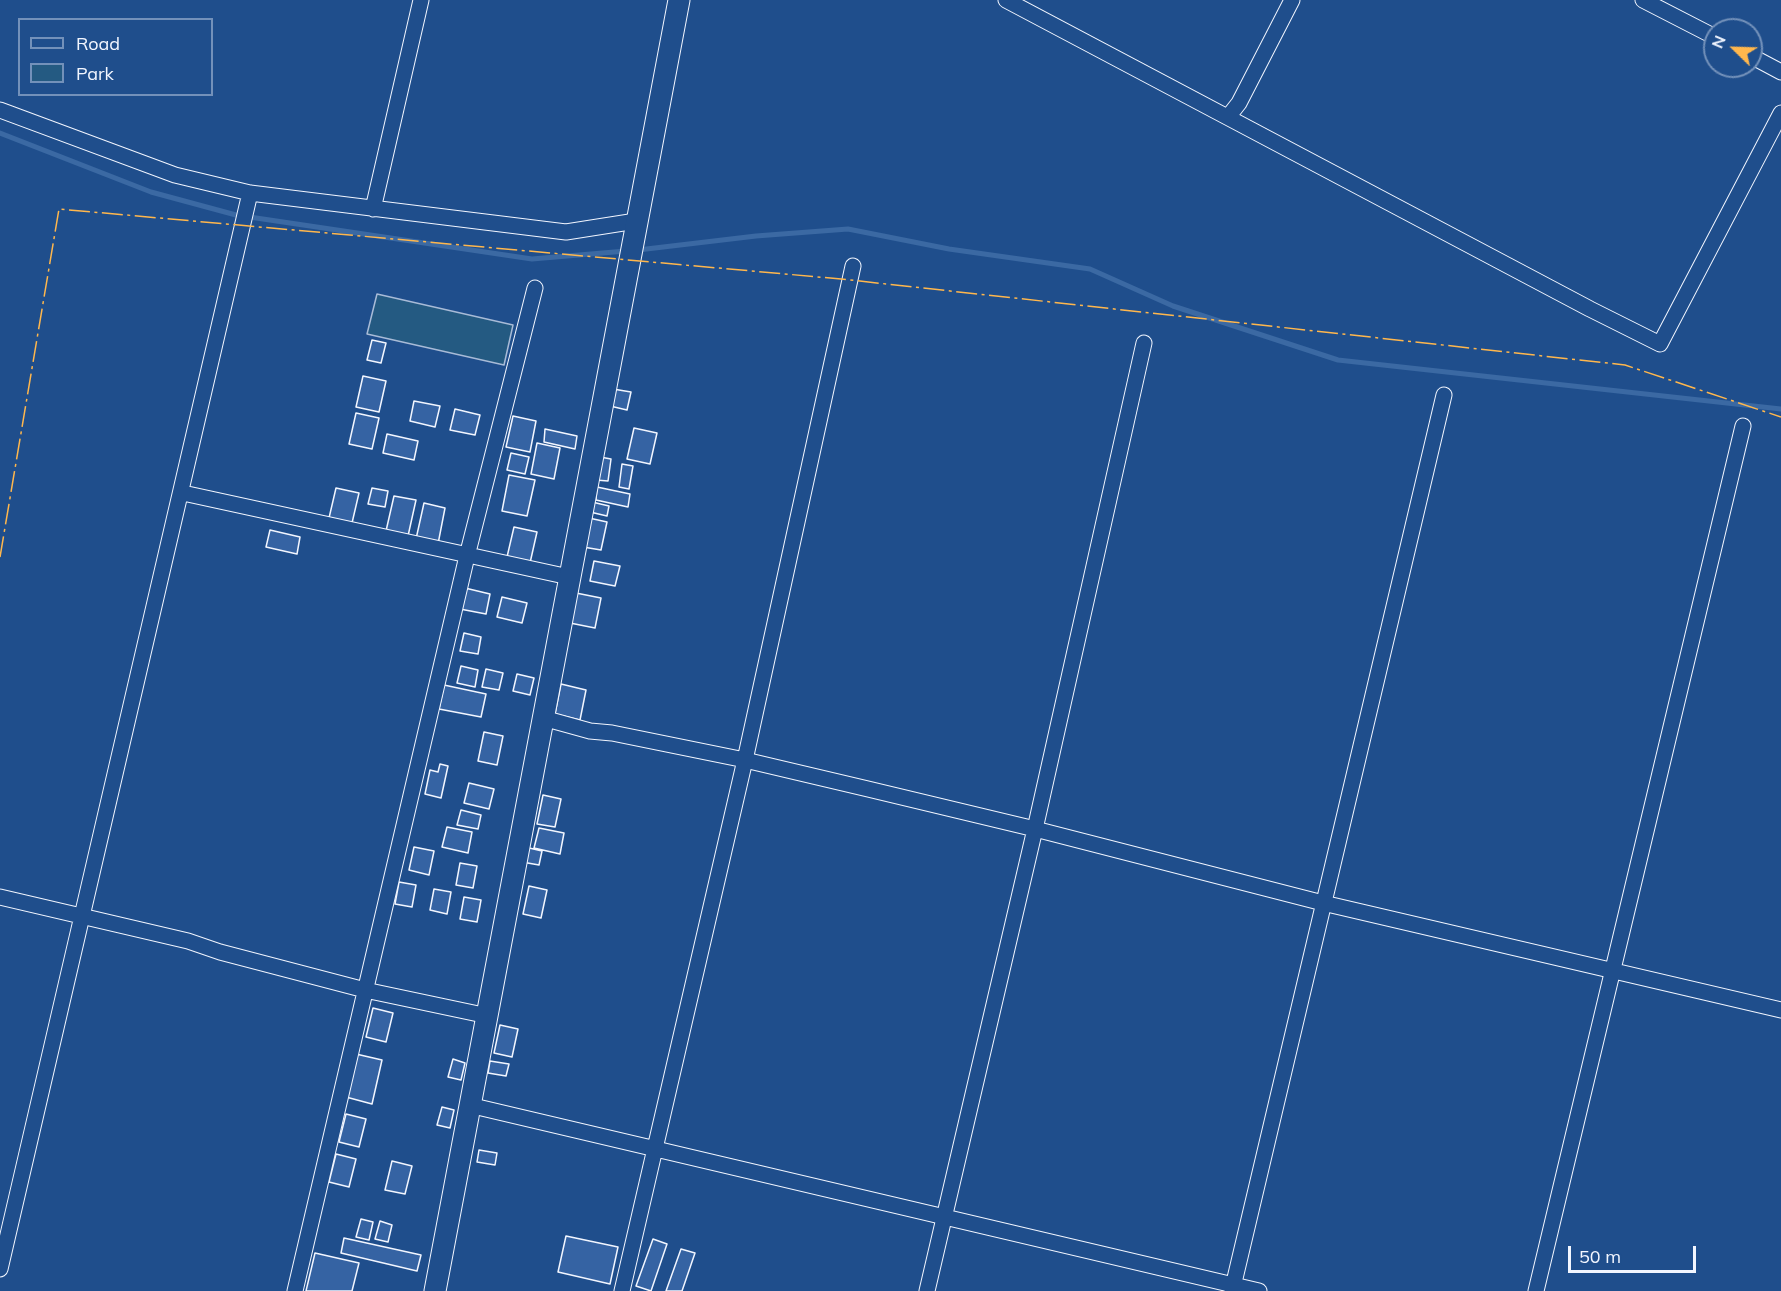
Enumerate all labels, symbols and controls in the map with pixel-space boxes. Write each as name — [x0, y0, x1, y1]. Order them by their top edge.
legend — [18, 18, 213, 96]
north arrow — [1703, 18, 1763, 78]
text: Road — [76, 32, 120, 55]
text: N — [1707, 32, 1730, 51]
text: Park — [76, 62, 114, 85]
scale bar — [1571, 1234, 1698, 1272]
text: 50 m — [1579, 1245, 1621, 1268]

